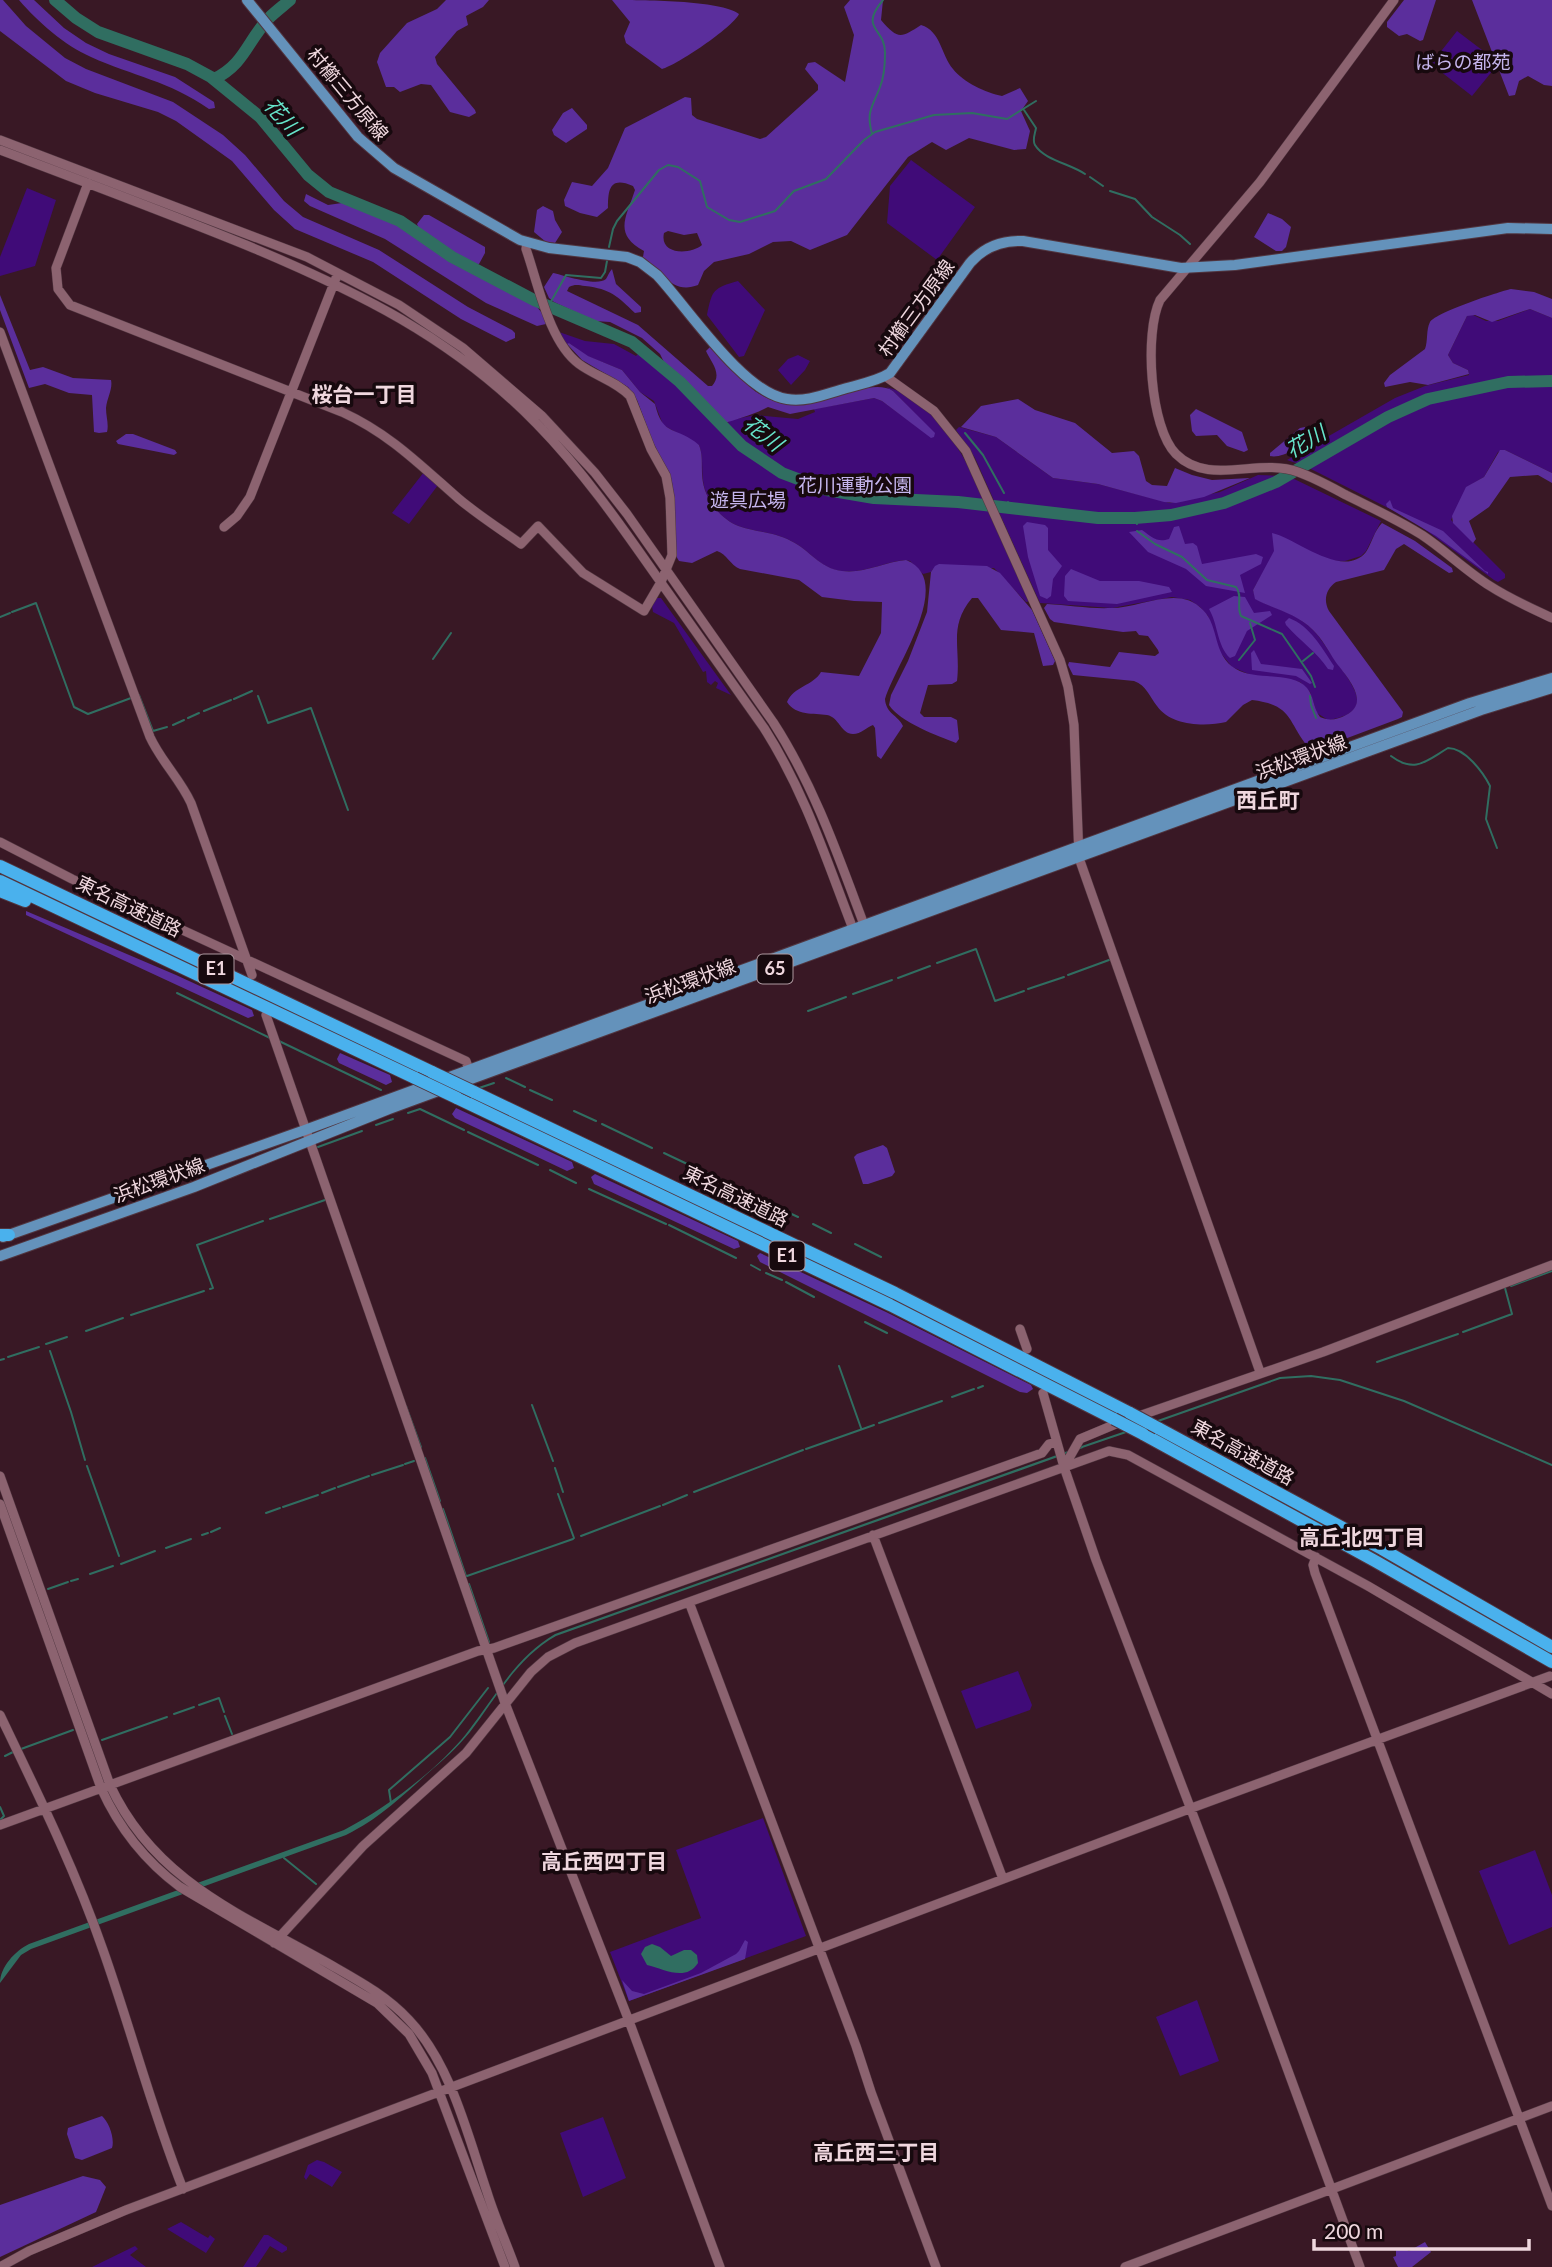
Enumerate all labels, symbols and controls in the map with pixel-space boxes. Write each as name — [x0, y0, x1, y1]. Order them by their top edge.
street label: 村櫛三方原線 — [303, 43, 394, 145]
park label: ばらの都苑 — [1415, 50, 1511, 73]
water label: 花川 — [260, 92, 308, 141]
street label: 村櫛三方原線 — [873, 255, 958, 361]
district label: 桜台一丁目 — [312, 381, 417, 406]
water label: 花川 — [740, 410, 790, 457]
water label: 花川 — [1281, 418, 1331, 462]
park label: 花川運動公園 — [798, 473, 912, 496]
park label: 遊具広場 — [710, 488, 786, 511]
street label: 浜松環状線 — [1252, 729, 1349, 784]
district label: 西丘町 — [1237, 787, 1300, 812]
street label: 東名高速道路 — [73, 870, 185, 941]
street label: 浜松環状線 — [641, 953, 738, 1008]
road number: E1 — [198, 954, 234, 984]
road number: 65 — [758, 954, 792, 984]
street label: 浜松環状線 — [110, 1152, 207, 1207]
street label: 東名高速道路 — [680, 1160, 792, 1231]
road number: E1 — [770, 1241, 804, 1270]
street label: 東名高速道路 — [1188, 1414, 1299, 1489]
district label: 高丘北四丁目 — [1299, 1524, 1425, 1549]
district label: 高丘西四丁目 — [541, 1848, 667, 1873]
district label: 高丘西三丁目 — [813, 2139, 939, 2164]
scale bar — [1314, 2208, 1529, 2252]
text: 200 m — [1324, 2218, 1383, 2243]

